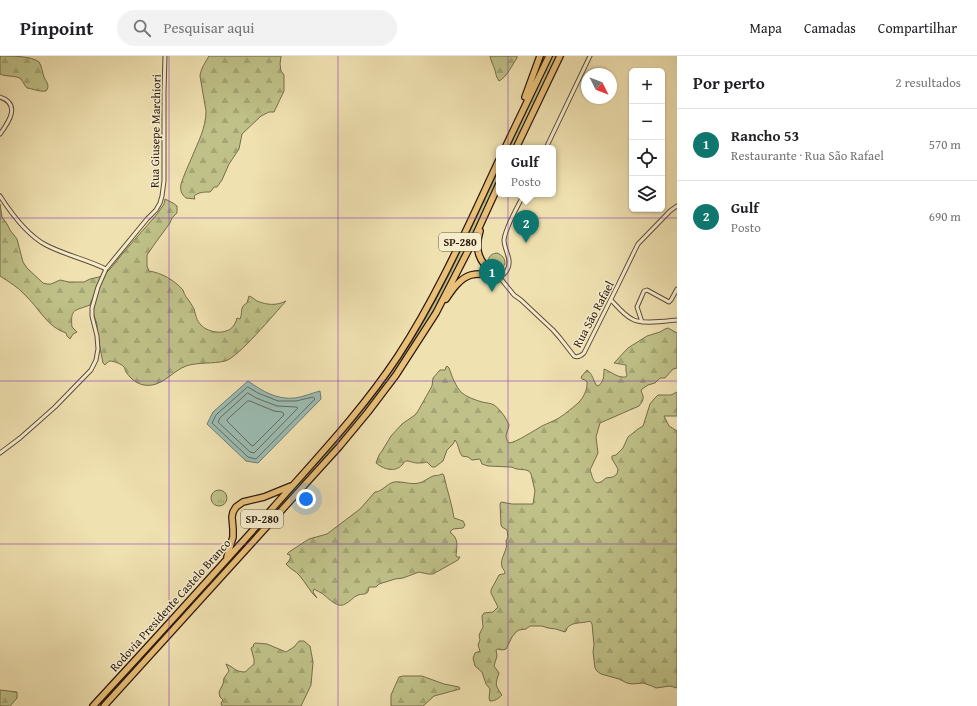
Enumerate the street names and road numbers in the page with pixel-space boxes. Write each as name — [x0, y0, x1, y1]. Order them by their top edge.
street label: Rua Giusepe Marchiori — [146, 73, 165, 188]
road number: SP-280 — [439, 233, 481, 251]
street label: Rua São Rafael — [568, 277, 618, 350]
road number: SP-280 — [241, 510, 283, 528]
street label: Rodovia Presidente Castelo Branco — [106, 535, 234, 675]

